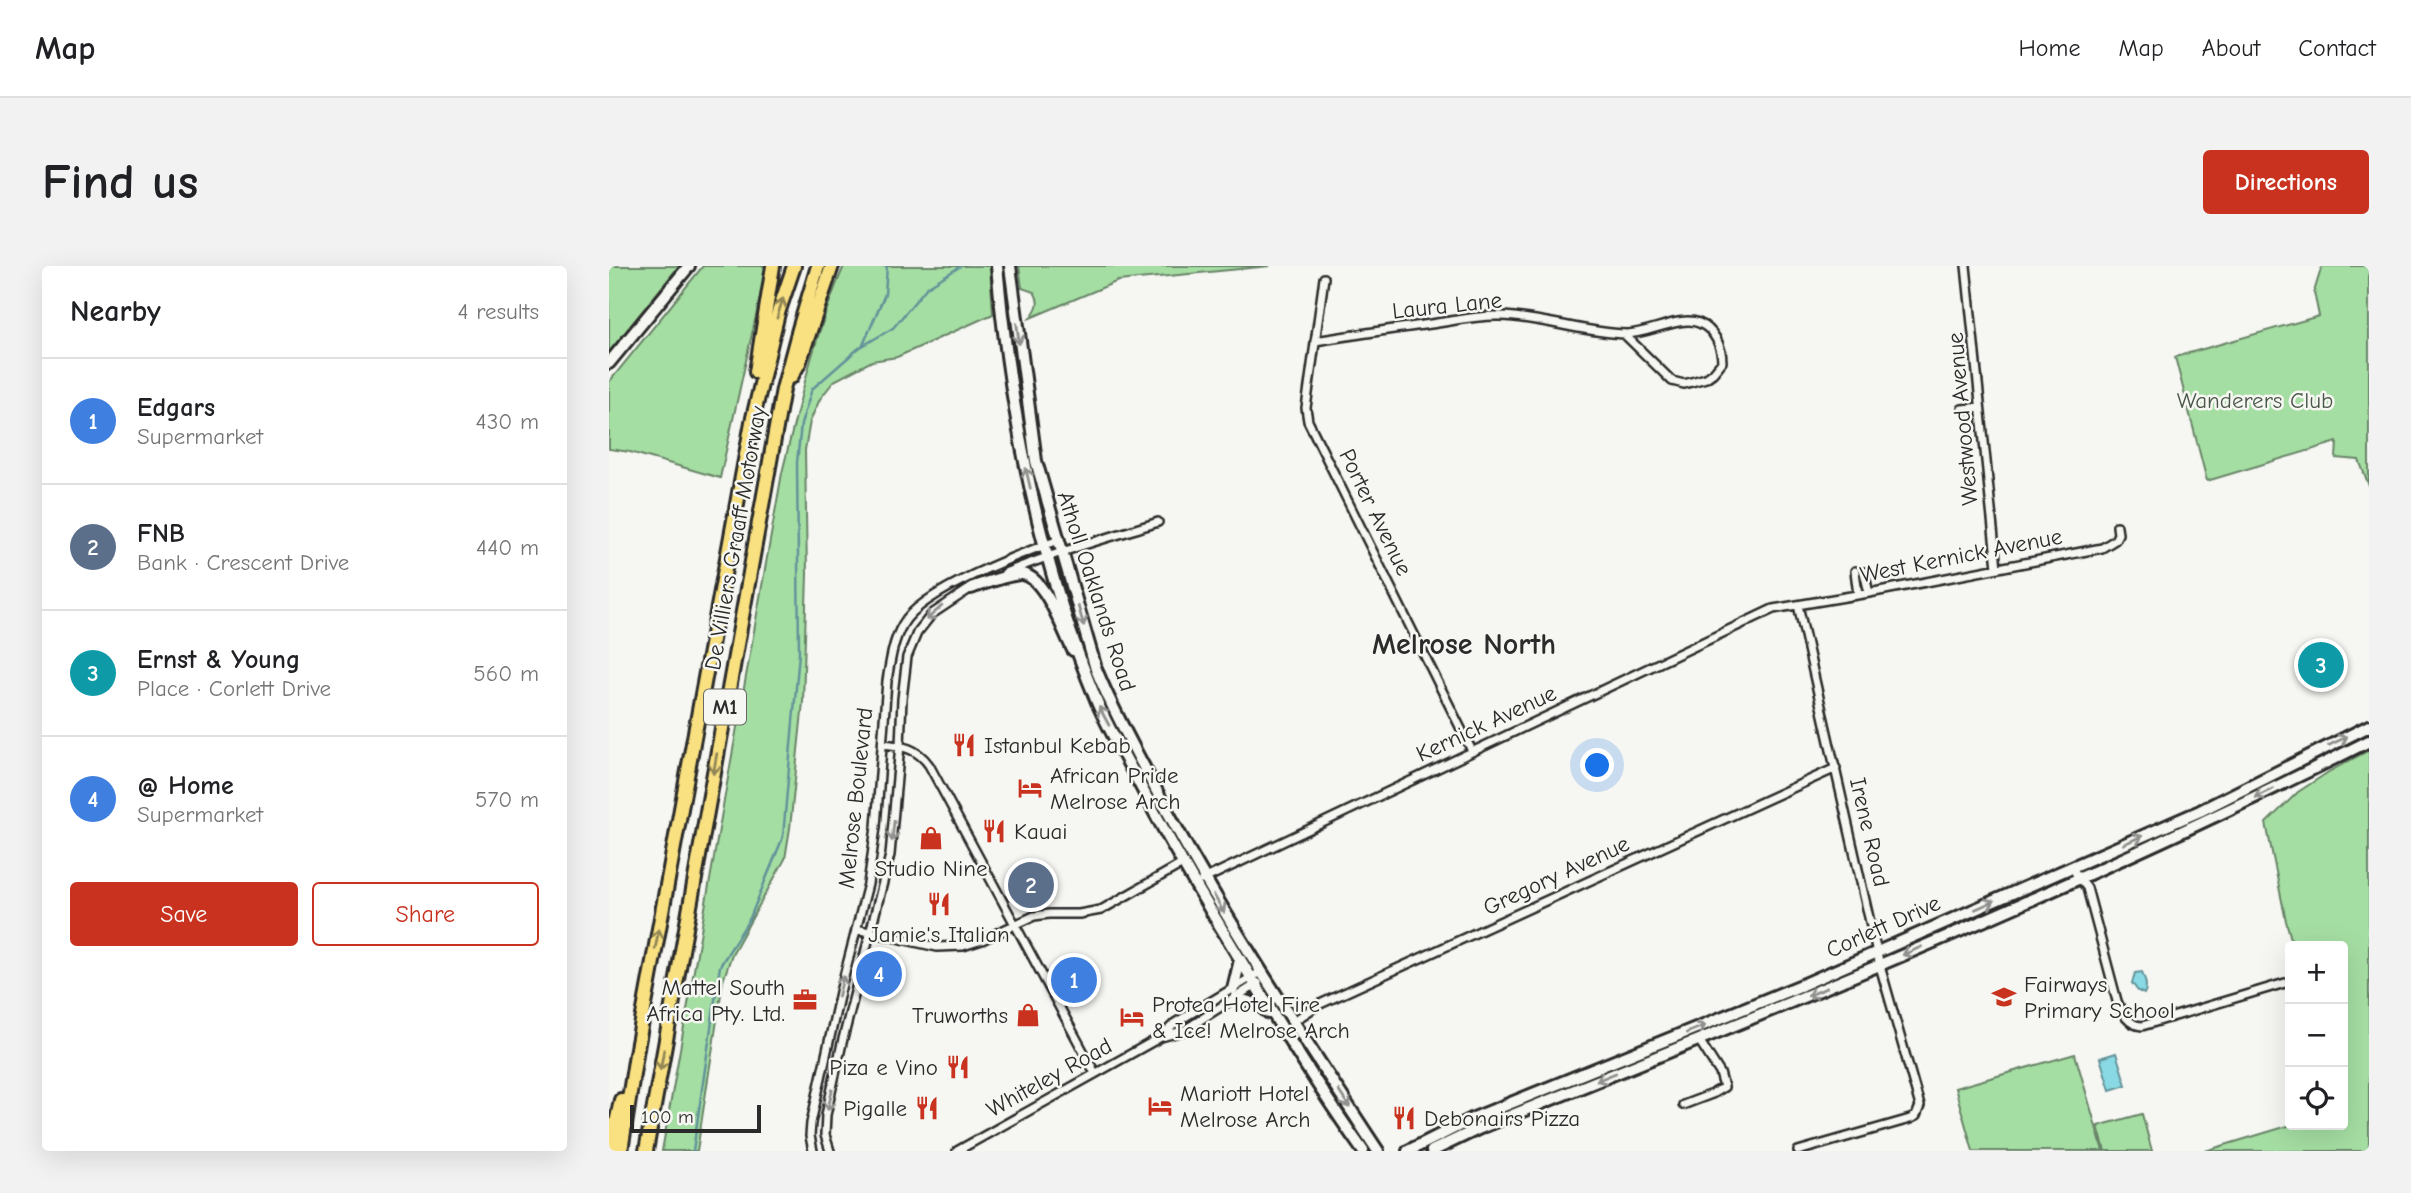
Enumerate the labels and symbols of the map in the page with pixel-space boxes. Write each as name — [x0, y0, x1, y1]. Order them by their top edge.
street label: Laura Lane — [1391, 286, 1503, 325]
one-way arrow — [775, 297, 788, 319]
one-way arrow — [1012, 322, 1025, 345]
street label: Westwood Avenue — [1941, 331, 1984, 507]
park label: Wanderers Club — [2177, 387, 2333, 414]
street label: De Villiers Graaff Motorway — [699, 403, 772, 672]
street label: Porter Avenue — [1333, 445, 1418, 580]
one-way arrow — [1021, 467, 1034, 490]
street label: Atholl Oaklands Road — [1051, 488, 1142, 695]
street label: West Kernick Avenue — [1858, 523, 2064, 588]
one-way arrow — [926, 605, 944, 621]
one-way arrow — [1076, 605, 1089, 627]
district label: Melrose North — [1372, 627, 1556, 662]
pin: 3 — [2298, 639, 2344, 691]
street label: Kernick Avenue — [1412, 679, 1561, 768]
road number: M1 — [704, 690, 746, 724]
street label: Melrose Boulevard — [833, 706, 878, 890]
one-way arrow — [1097, 706, 1111, 727]
restaurant icon: Istanbul Kebab — [950, 731, 978, 759]
place label: Istanbul Kebab — [984, 732, 1131, 759]
one-way arrow — [2327, 734, 2348, 747]
your location — [1580, 748, 1614, 782]
one-way arrow — [708, 752, 721, 775]
place label: African Pride Melrose Arch — [1050, 762, 1181, 815]
hotel icon: African Pride Melrose Arch — [1016, 774, 1044, 802]
street label: Irene Road — [1844, 775, 1895, 889]
one-way arrow — [2254, 787, 2275, 800]
restaurant icon: Kauai — [980, 817, 1008, 845]
place label: Kauai — [1014, 818, 1068, 845]
one-way arrow — [886, 819, 899, 842]
shop icon: Studio Nine — [917, 824, 945, 852]
street label: Gregory Avenue — [1479, 830, 1634, 921]
one-way arrow — [2122, 833, 2143, 846]
place label: Studio Nine — [875, 855, 987, 882]
pin: 2 — [1008, 859, 1054, 911]
street label: Corlett Drive — [1822, 889, 1945, 964]
restaurant icon: Jamie's Italian — [925, 890, 953, 918]
one-way arrow — [1212, 894, 1226, 914]
one-way arrow — [1973, 898, 1995, 911]
place label: Jamie's Italian — [868, 921, 1010, 948]
one-way arrow — [651, 928, 664, 951]
one-way arrow — [1902, 945, 1923, 958]
pin: 4 — [856, 948, 902, 1000]
pin: 1 — [1051, 954, 1097, 1006]
place label: Fairways Primary School — [2024, 971, 2175, 1024]
place label: Mattel South Africa Pty. Ltd. — [646, 974, 785, 1027]
one-way arrow — [835, 975, 848, 998]
school or university icon: Fairways Primary School — [1990, 983, 2018, 1011]
office icon: Mattel South Africa Pty. Ltd. — [791, 986, 819, 1014]
one-way arrow — [1807, 987, 1828, 1000]
place label: Protea Hotel Fire & Ice! Melrose Arch — [1152, 991, 1350, 1044]
shop icon: Truworths — [1014, 1001, 1042, 1029]
place label: Truworths — [912, 1002, 1008, 1029]
hotel icon: Protea Hotel Fire & Ice! Melrose Arch — [1118, 1003, 1146, 1031]
one-way arrow — [1685, 1022, 1707, 1035]
street label: Whiteley Road — [982, 1032, 1117, 1123]
one-way arrow — [655, 1048, 668, 1071]
restaurant icon: Piza e Vino — [944, 1053, 972, 1081]
place label: Piza e Vino — [829, 1054, 938, 1081]
one-way arrow — [1596, 1072, 1617, 1085]
place label: Mariott Hotel Melrose Arch — [1180, 1080, 1311, 1133]
one-way arrow — [823, 1088, 836, 1111]
one-way arrow — [1336, 1089, 1351, 1108]
hotel icon: Mariott Hotel Melrose Arch — [1146, 1092, 1174, 1120]
restaurant icon: Pigalle — [913, 1094, 941, 1122]
place label: Pigalle — [843, 1095, 907, 1122]
scale bar — [630, 1102, 761, 1134]
restaurant icon: Debonairs Pizza — [1390, 1104, 1418, 1132]
place label: Debonairs Pizza — [1424, 1105, 1580, 1132]

